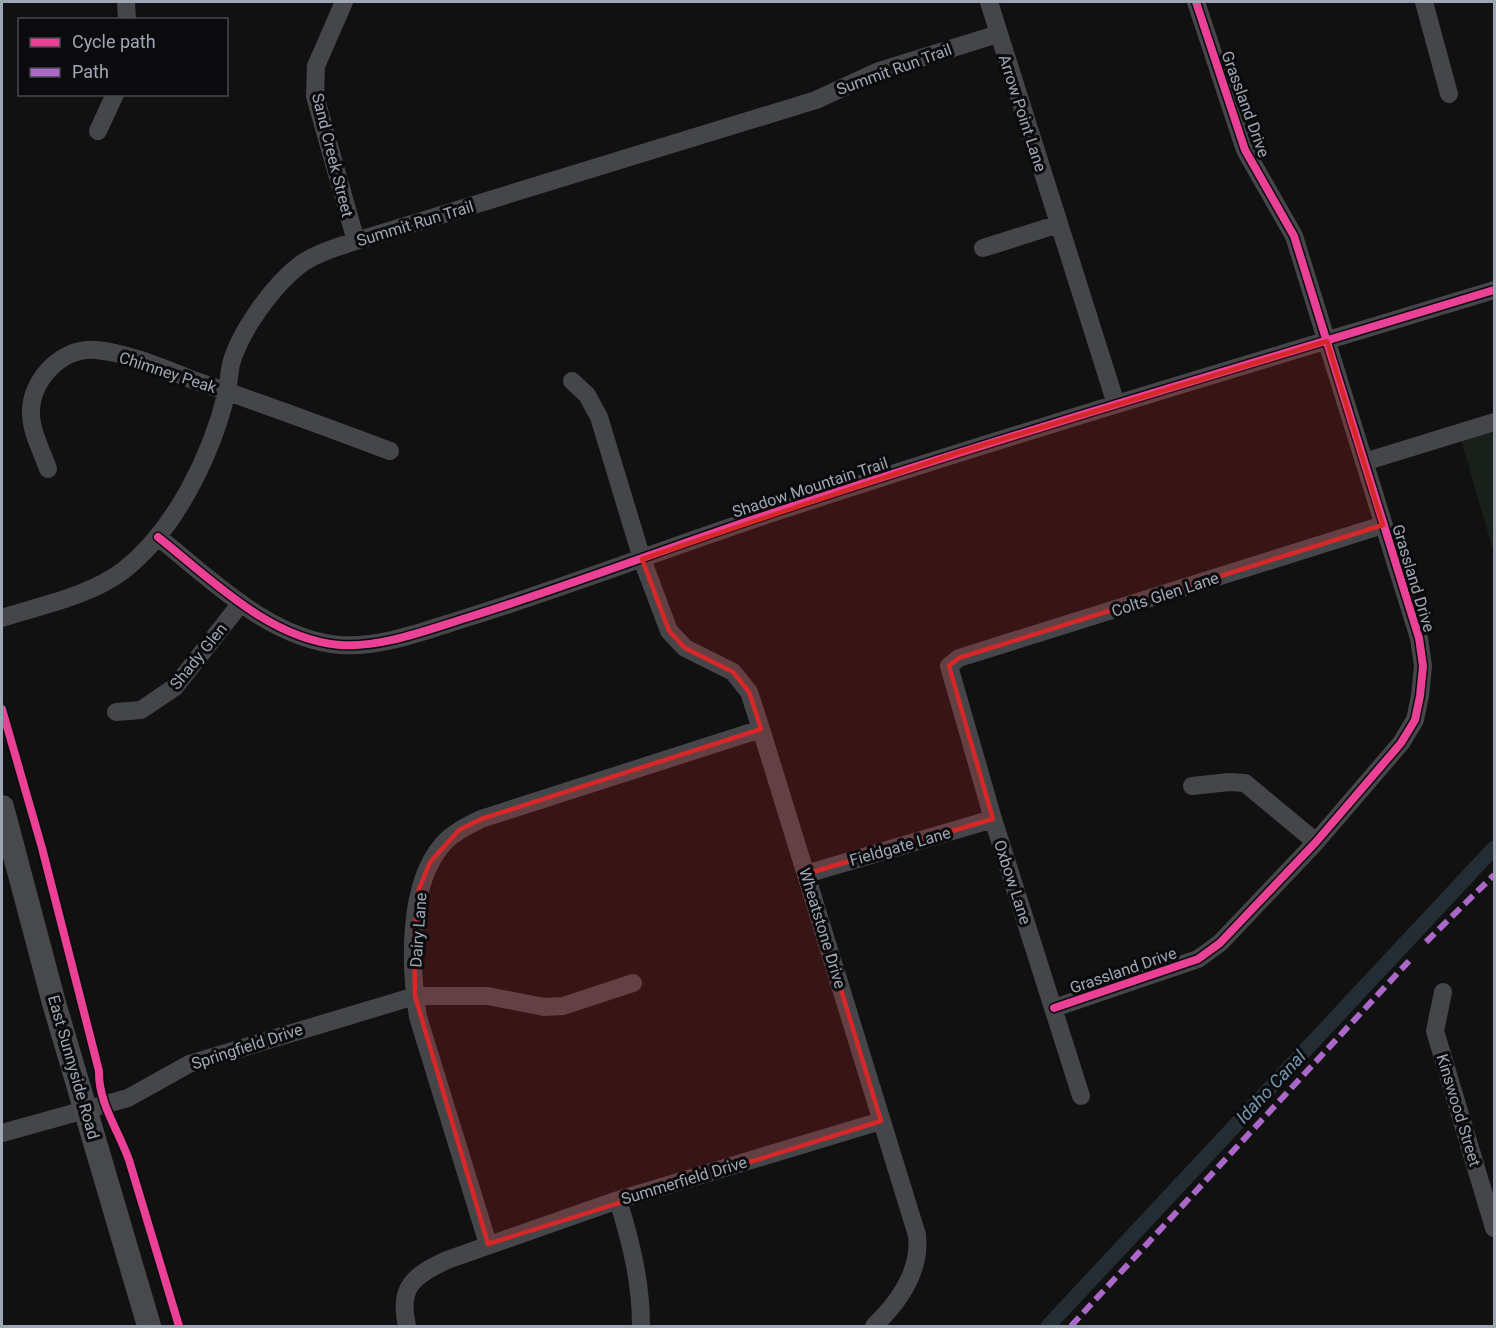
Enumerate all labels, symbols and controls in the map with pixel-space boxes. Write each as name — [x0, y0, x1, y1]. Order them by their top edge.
legend — [18, 18, 228, 96]
text: Cycle path — [72, 31, 156, 52]
street label: Summit Run Trail — [834, 40, 954, 99]
street label: Grassland Drive — [1218, 48, 1274, 160]
street label: Arrow Point Lane — [995, 52, 1050, 174]
text: Path — [72, 61, 109, 82]
street label: Sand Creek Street — [308, 91, 357, 219]
street label: Summit Run Trail — [354, 197, 476, 250]
street label: Chimney Peak — [117, 348, 220, 397]
street label: Shadow Mountain Trail — [730, 453, 890, 522]
street label: Grassland Drive — [1388, 522, 1439, 634]
street label: Colts Glen Lane — [1109, 568, 1221, 621]
street label: Shady Glen — [166, 619, 231, 693]
street label: Fieldgate Lane — [847, 823, 953, 870]
street label: Oxbow Lane — [990, 838, 1035, 927]
street label: Wheatstone Drive — [795, 866, 850, 991]
street label: Dairy Lane — [406, 892, 431, 968]
street label: Grassland Drive — [1067, 943, 1179, 998]
street label: East Sunnyside Road — [44, 993, 103, 1141]
street label: Springfield Drive — [189, 1020, 305, 1073]
water label: Idaho Canal — [1231, 1045, 1310, 1128]
street label: Kinswood Street — [1432, 1052, 1485, 1169]
street label: Summerfield Drive — [619, 1152, 749, 1209]

